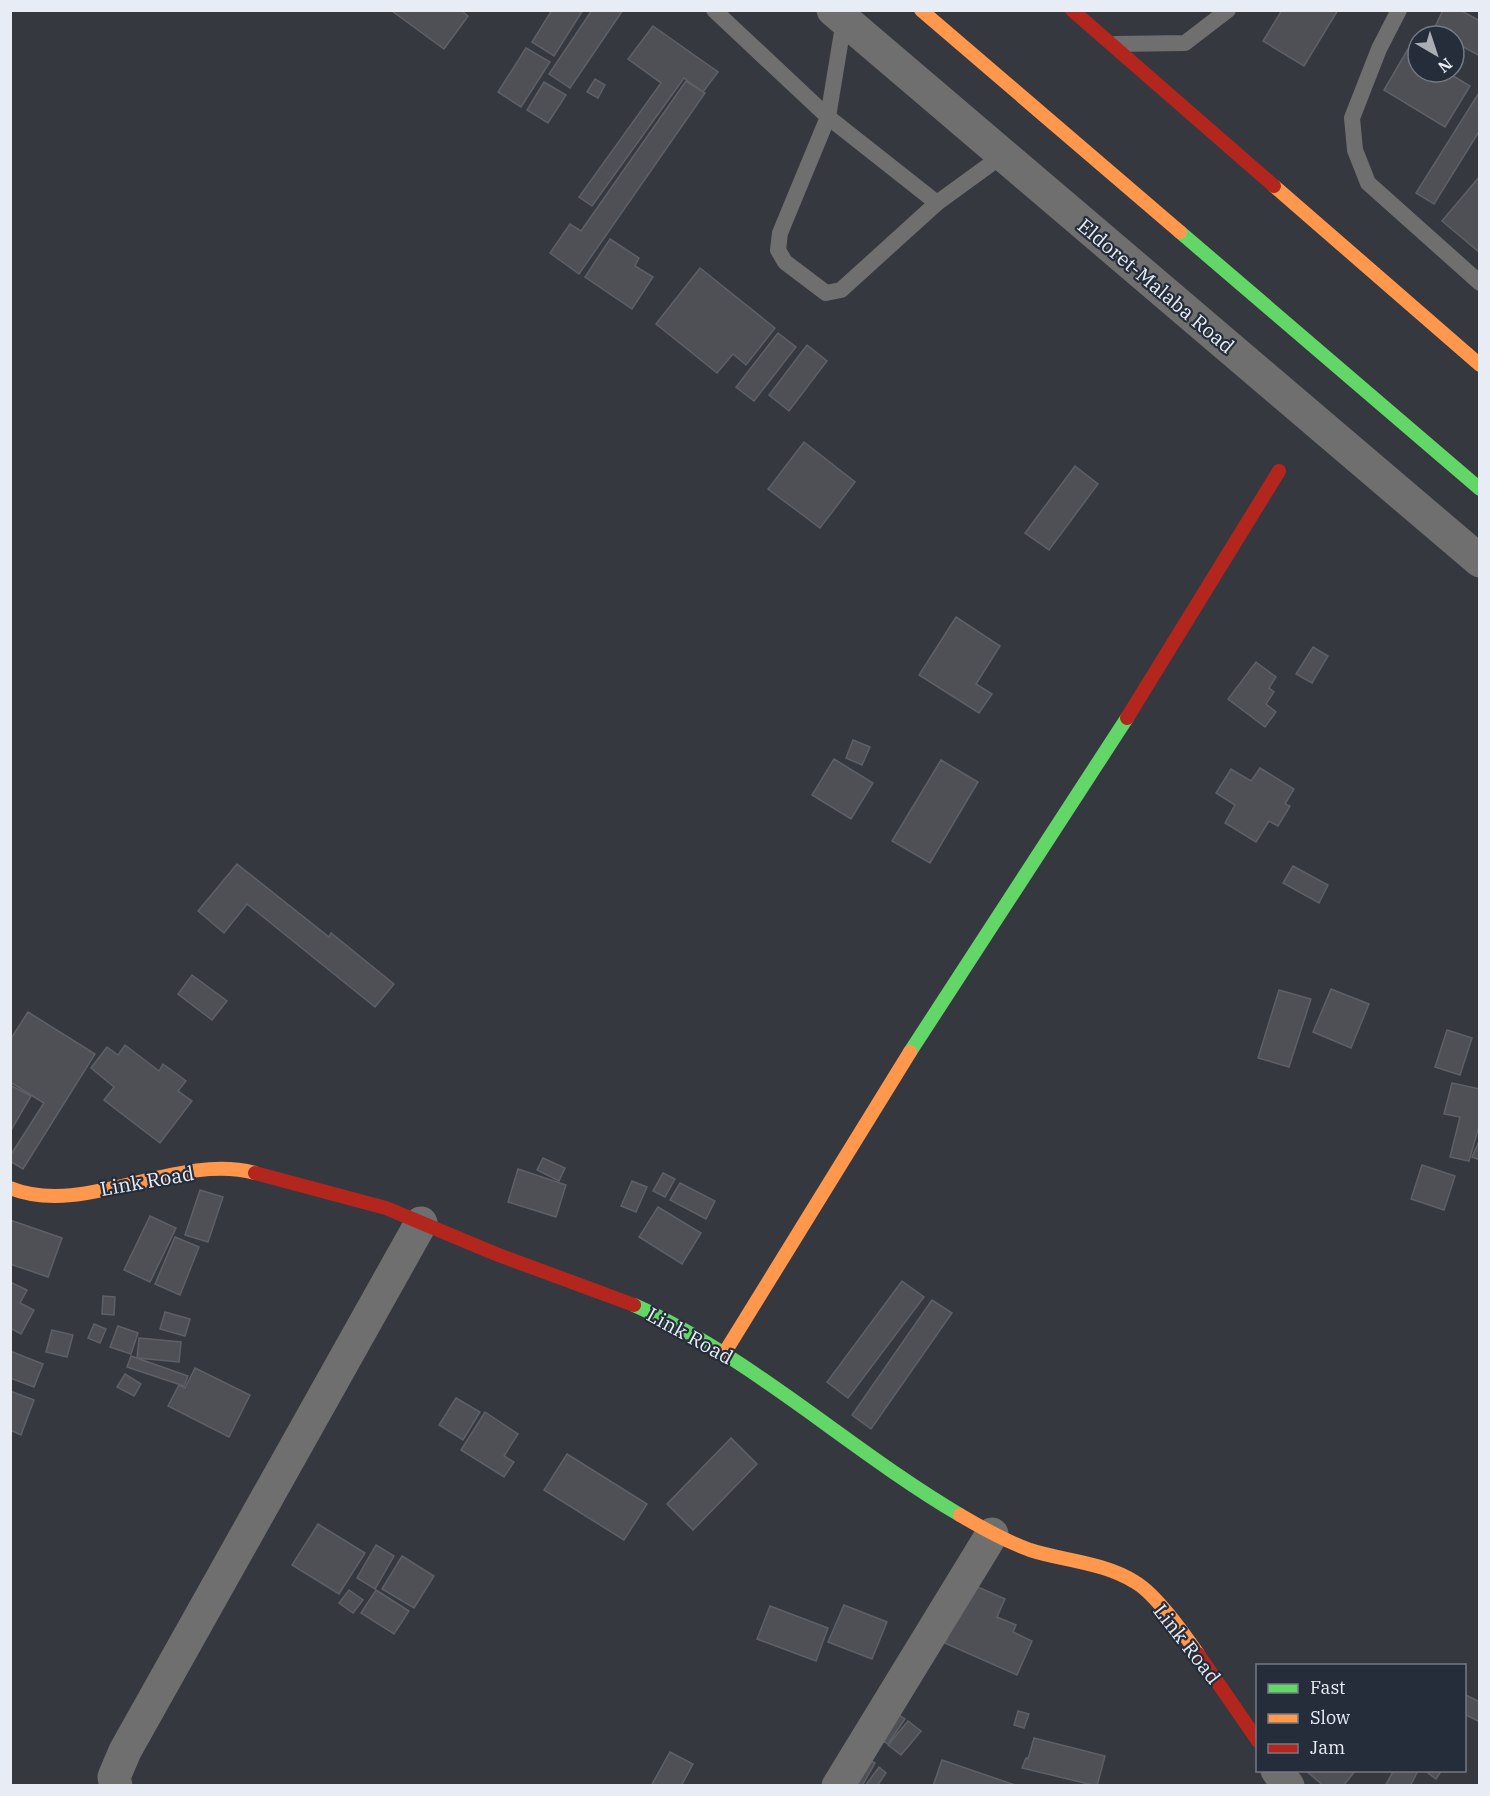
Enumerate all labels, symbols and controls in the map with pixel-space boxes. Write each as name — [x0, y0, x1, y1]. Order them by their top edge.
north arrow — [1406, 24, 1466, 84]
text: N — [1434, 54, 1457, 77]
street label: Eldoret-Malaba Road — [1072, 212, 1240, 359]
street label: Link Road — [98, 1159, 196, 1202]
street label: Link Road — [642, 1301, 738, 1370]
street label: Link Road — [1148, 1598, 1227, 1689]
legend — [1256, 1664, 1466, 1772]
text: Fast — [1310, 1676, 1345, 1699]
text: Slow — [1310, 1706, 1350, 1729]
text: Jam — [1310, 1736, 1345, 1759]

